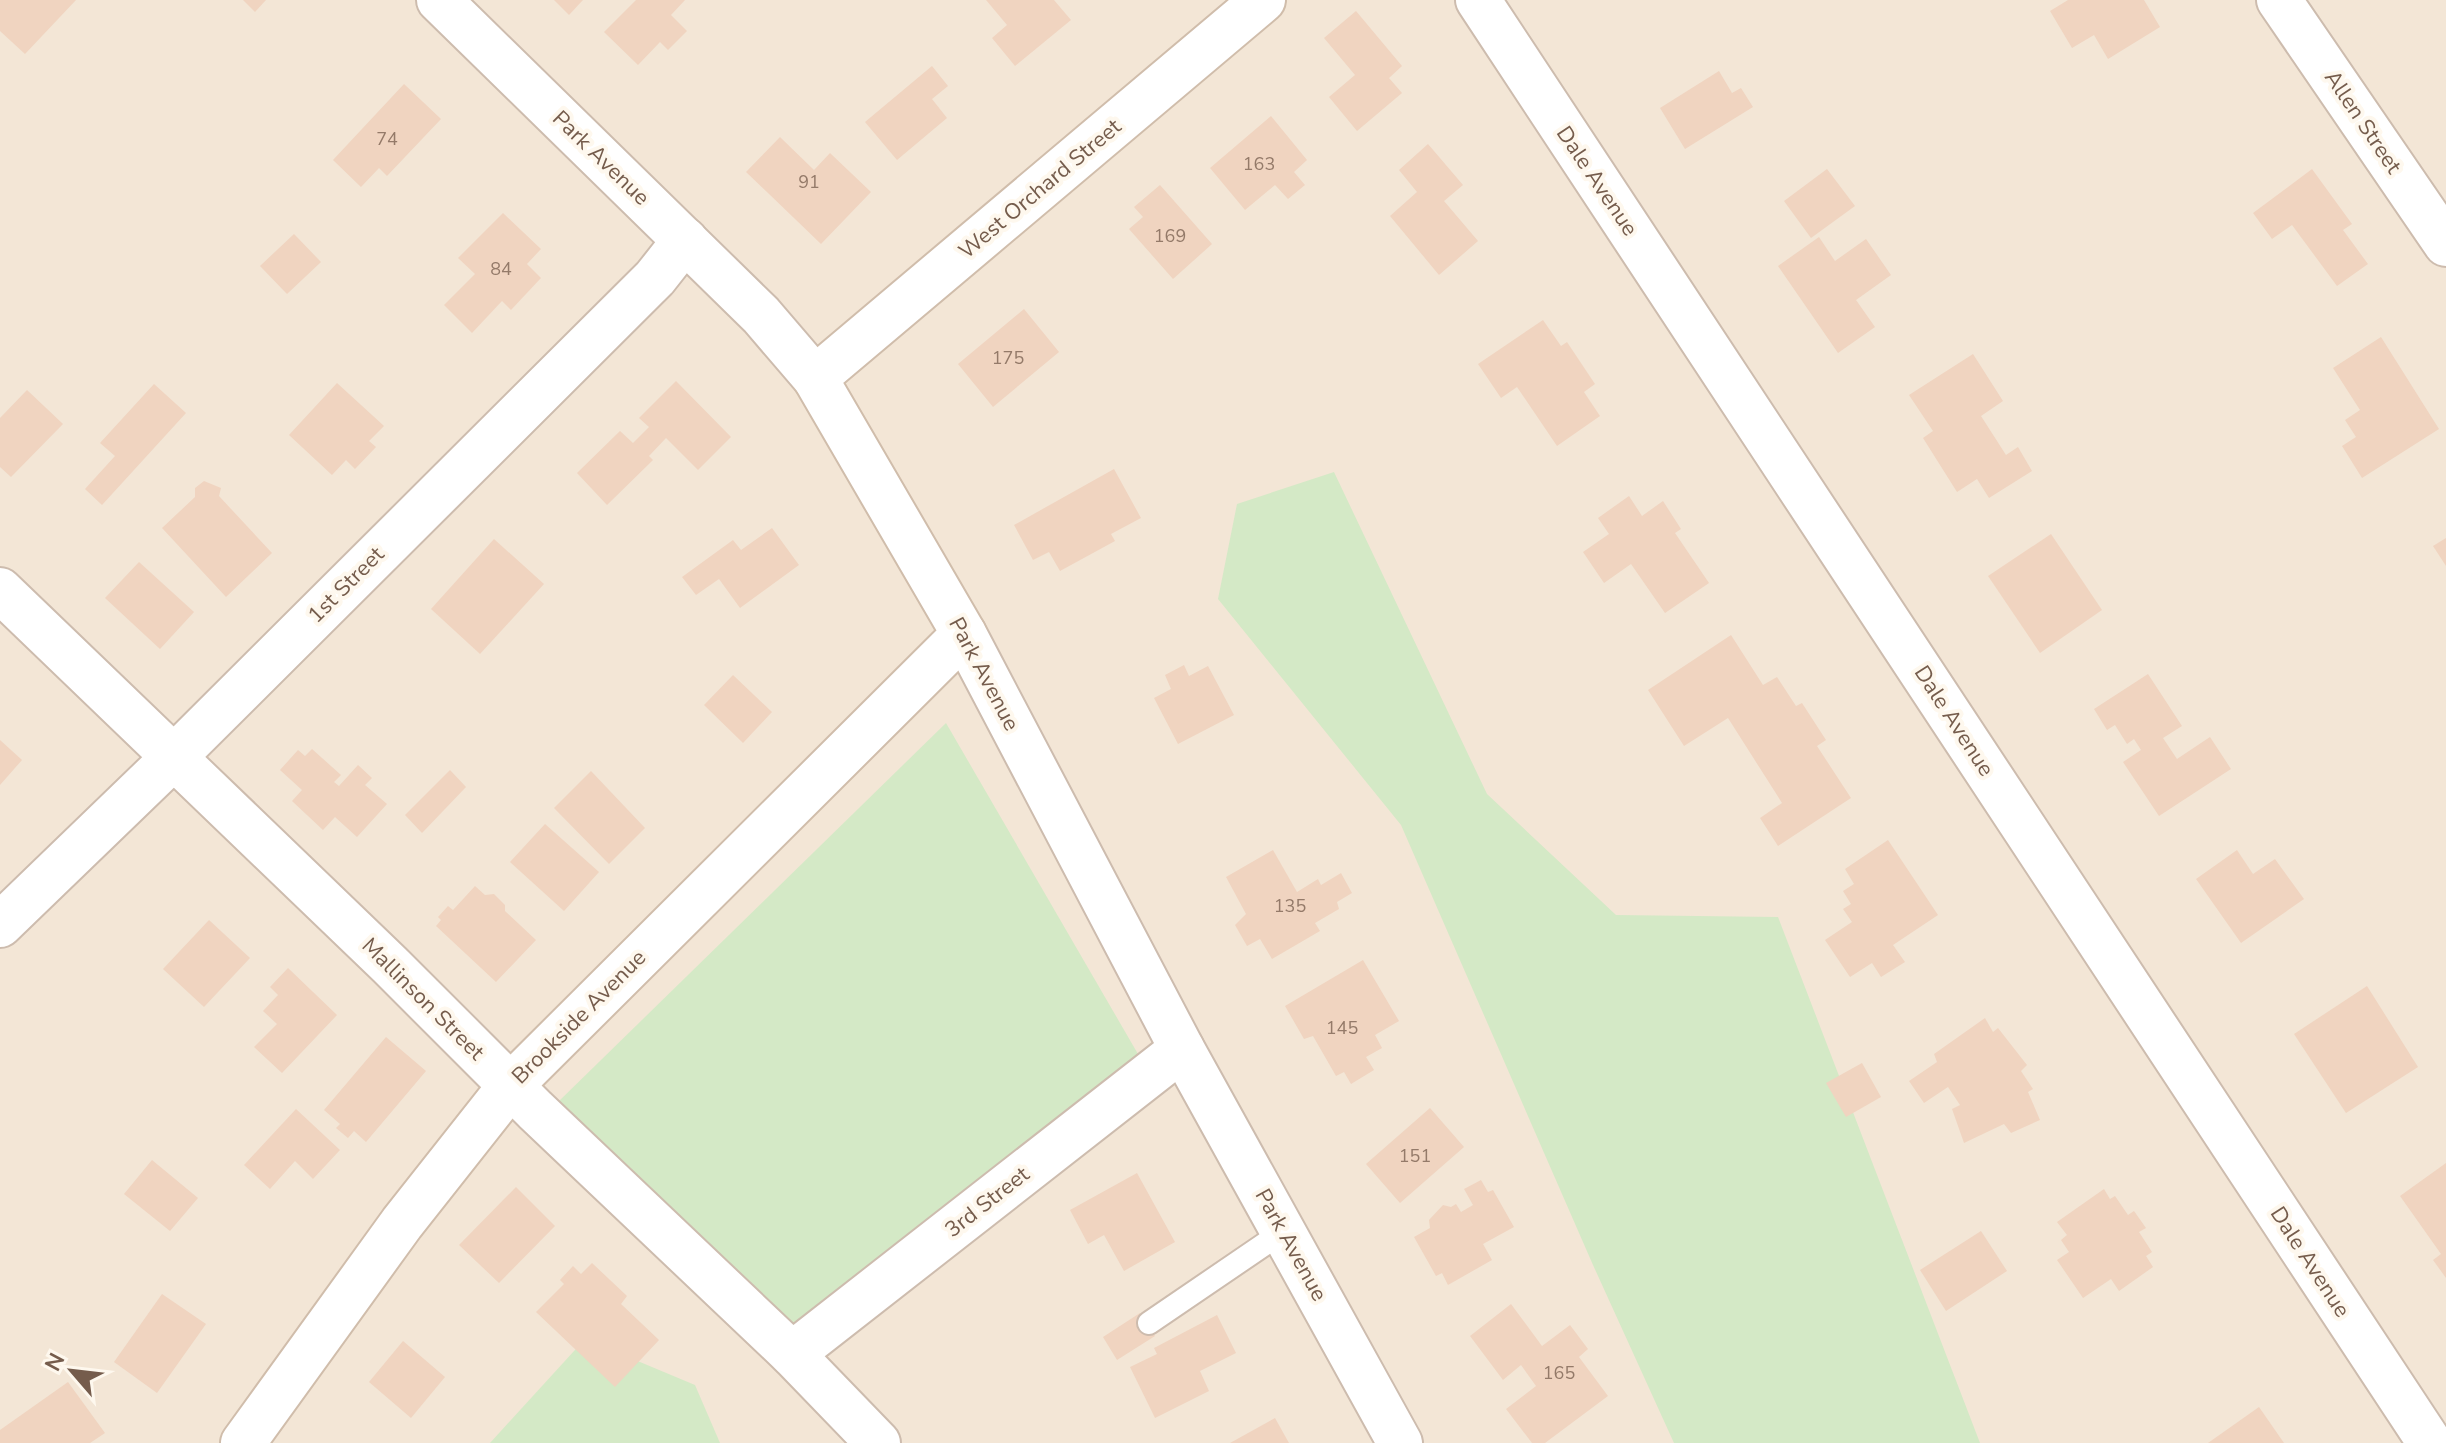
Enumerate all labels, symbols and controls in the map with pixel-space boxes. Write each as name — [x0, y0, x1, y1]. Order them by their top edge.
street label: Allen Street — [2317, 64, 2409, 180]
street label: Park Avenue — [546, 104, 656, 212]
street label: West Orchard Street — [952, 112, 1128, 266]
street label: Dale Avenue — [1549, 120, 1645, 242]
house number: 74 — [376, 127, 398, 151]
house number: 163 — [1243, 152, 1275, 176]
house number: 91 — [798, 170, 820, 194]
house number: 169 — [1154, 224, 1186, 248]
house number: 84 — [490, 257, 512, 281]
house number: 175 — [992, 346, 1024, 370]
street label: 1st Street — [301, 540, 391, 630]
street label: Park Avenue — [942, 612, 1026, 736]
street label: Dale Avenue — [1907, 660, 2001, 782]
house number: 135 — [1274, 894, 1306, 918]
street label: Mallinson Street — [355, 931, 491, 1067]
street label: Brookside Avenue — [505, 943, 653, 1091]
house number: 145 — [1326, 1016, 1358, 1040]
house number: 151 — [1399, 1144, 1431, 1168]
street label: 3rd Street — [939, 1159, 1036, 1244]
street label: Park Avenue — [1248, 1183, 1334, 1307]
street label: Dale Avenue — [2263, 1201, 2357, 1323]
north arrow — [32, 1331, 112, 1411]
text: N — [38, 1348, 72, 1376]
house number: 165 — [1543, 1361, 1575, 1385]

